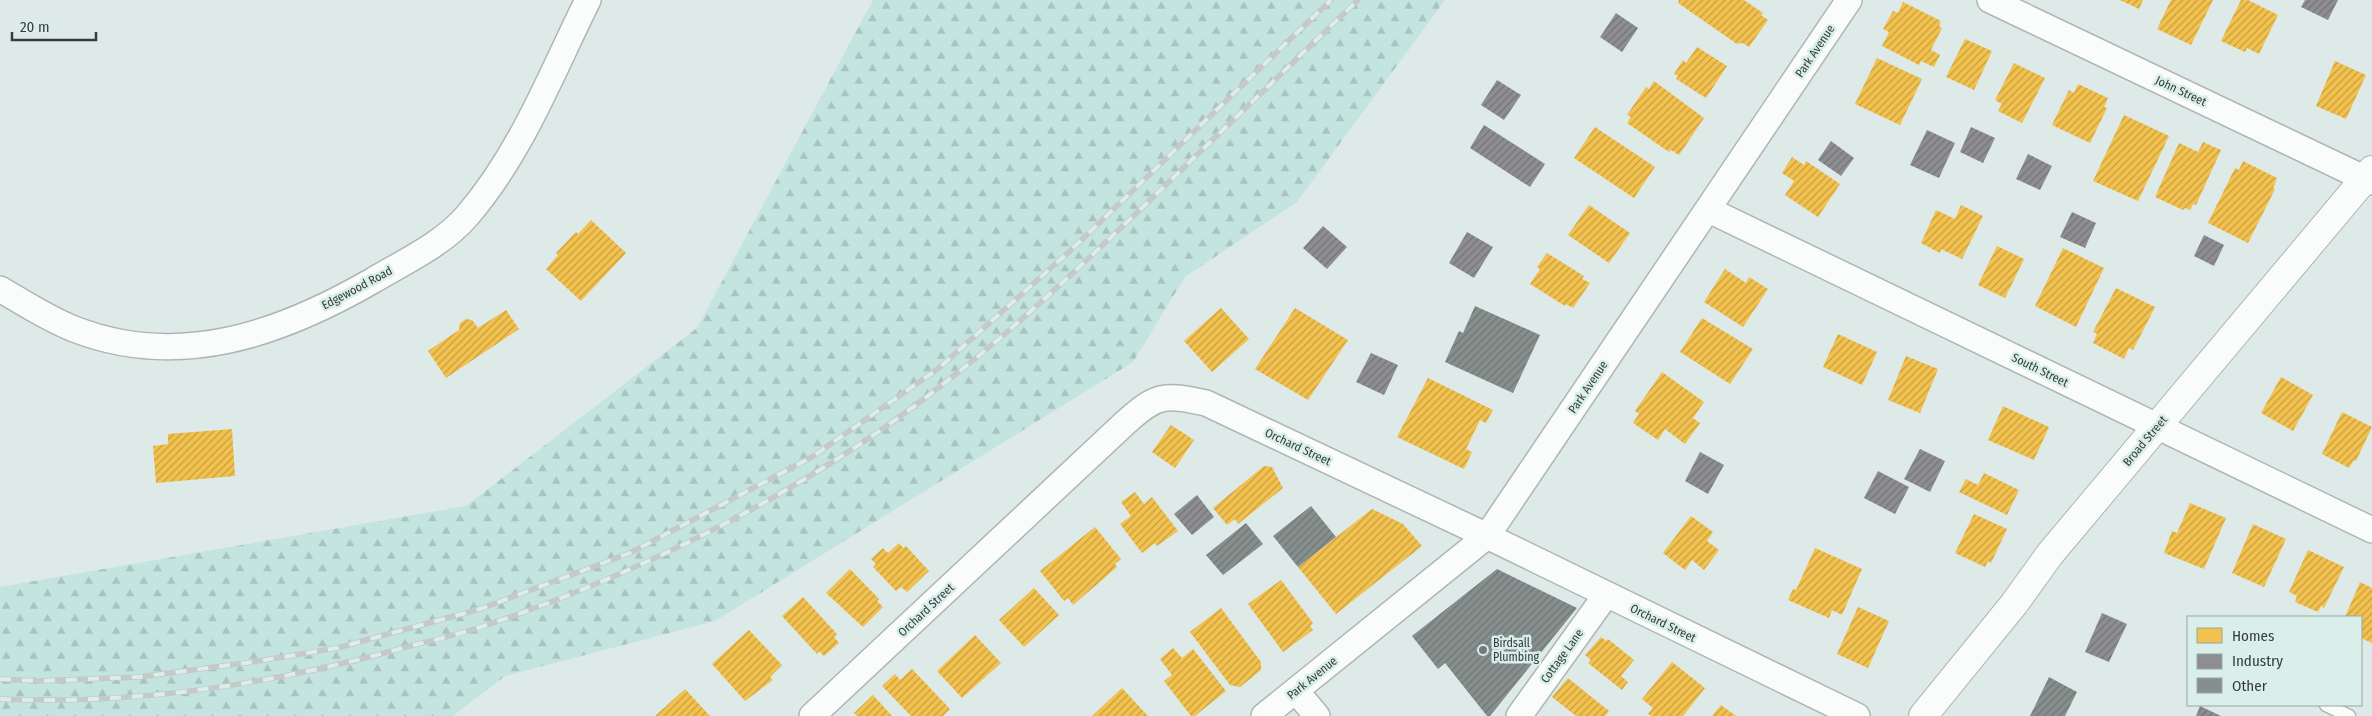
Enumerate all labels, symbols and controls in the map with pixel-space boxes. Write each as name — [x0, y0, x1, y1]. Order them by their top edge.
scale bar — [12, 10, 96, 42]
text: 20 m — [20, 18, 50, 36]
street label: Park Avenue — [1792, 22, 1838, 80]
street label: John Street — [2153, 73, 2209, 109]
street label: Edgewood Road — [319, 264, 395, 312]
street label: South Street — [2009, 350, 2071, 390]
street label: Park Avenue — [1565, 358, 1611, 416]
street label: Broad Street — [2120, 413, 2170, 469]
street label: Orchard Street — [1263, 426, 1333, 468]
street label: Orchard Street — [895, 581, 957, 639]
street label: Orchard Street — [1628, 601, 1698, 645]
legend — [2187, 616, 2362, 706]
street label: Cottage Lane — [1538, 626, 1586, 686]
text: Homes — [2232, 627, 2274, 645]
place label: Birdsall Plumbing — [1493, 636, 1540, 664]
marker: Birdsall Plumbing — [1477, 644, 1489, 656]
text: Industry — [2232, 652, 2283, 670]
street label: Park Avenue — [1284, 654, 1340, 702]
text: Other — [2232, 677, 2268, 695]

